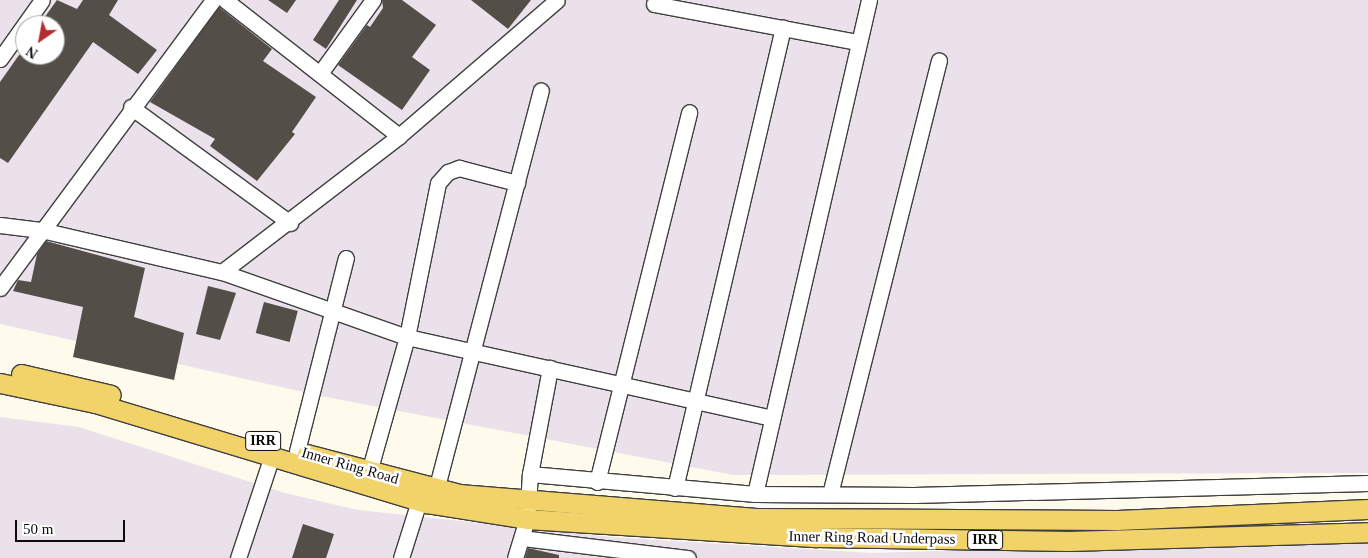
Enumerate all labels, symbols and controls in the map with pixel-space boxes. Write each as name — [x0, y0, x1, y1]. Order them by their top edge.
north arrow — [15, 15, 65, 65]
text: N — [24, 43, 40, 61]
road number: IRR — [244, 430, 282, 452]
street label: Inner Ring Road — [299, 444, 401, 488]
scale bar — [18, 510, 128, 542]
text: 50 m — [23, 521, 53, 537]
street label: Inner Ring Road Underpass — [788, 528, 956, 548]
road number: IRR — [966, 528, 1004, 552]

